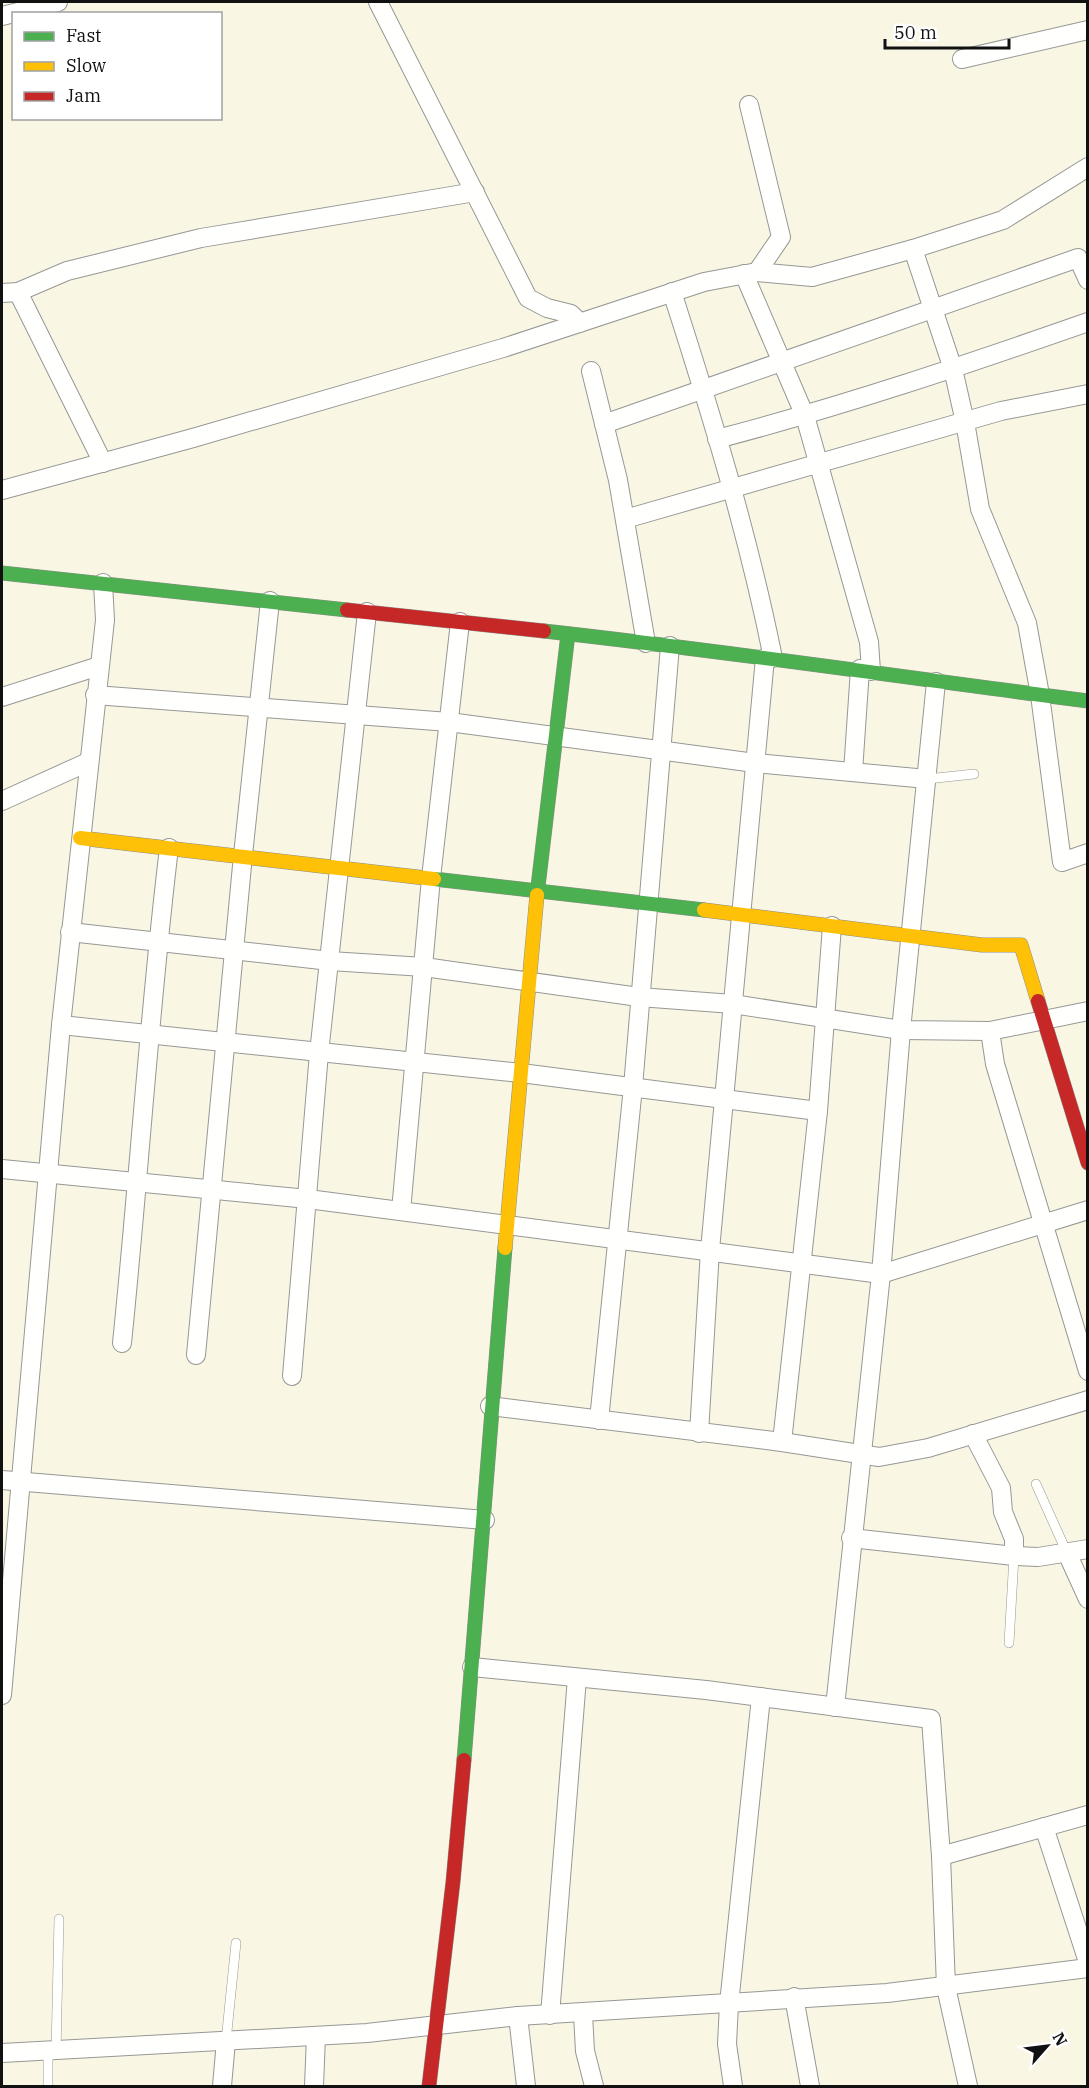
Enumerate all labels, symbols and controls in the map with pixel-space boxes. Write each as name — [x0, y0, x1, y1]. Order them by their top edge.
legend — [12, 12, 222, 120]
scale bar — [885, 12, 1010, 50]
text: 50 m — [894, 21, 937, 44]
text: Fast — [66, 24, 101, 47]
text: Slow — [66, 54, 106, 77]
text: Jam — [66, 84, 101, 107]
north arrow — [1017, 2016, 1077, 2076]
text: N — [1048, 2029, 1072, 2049]

